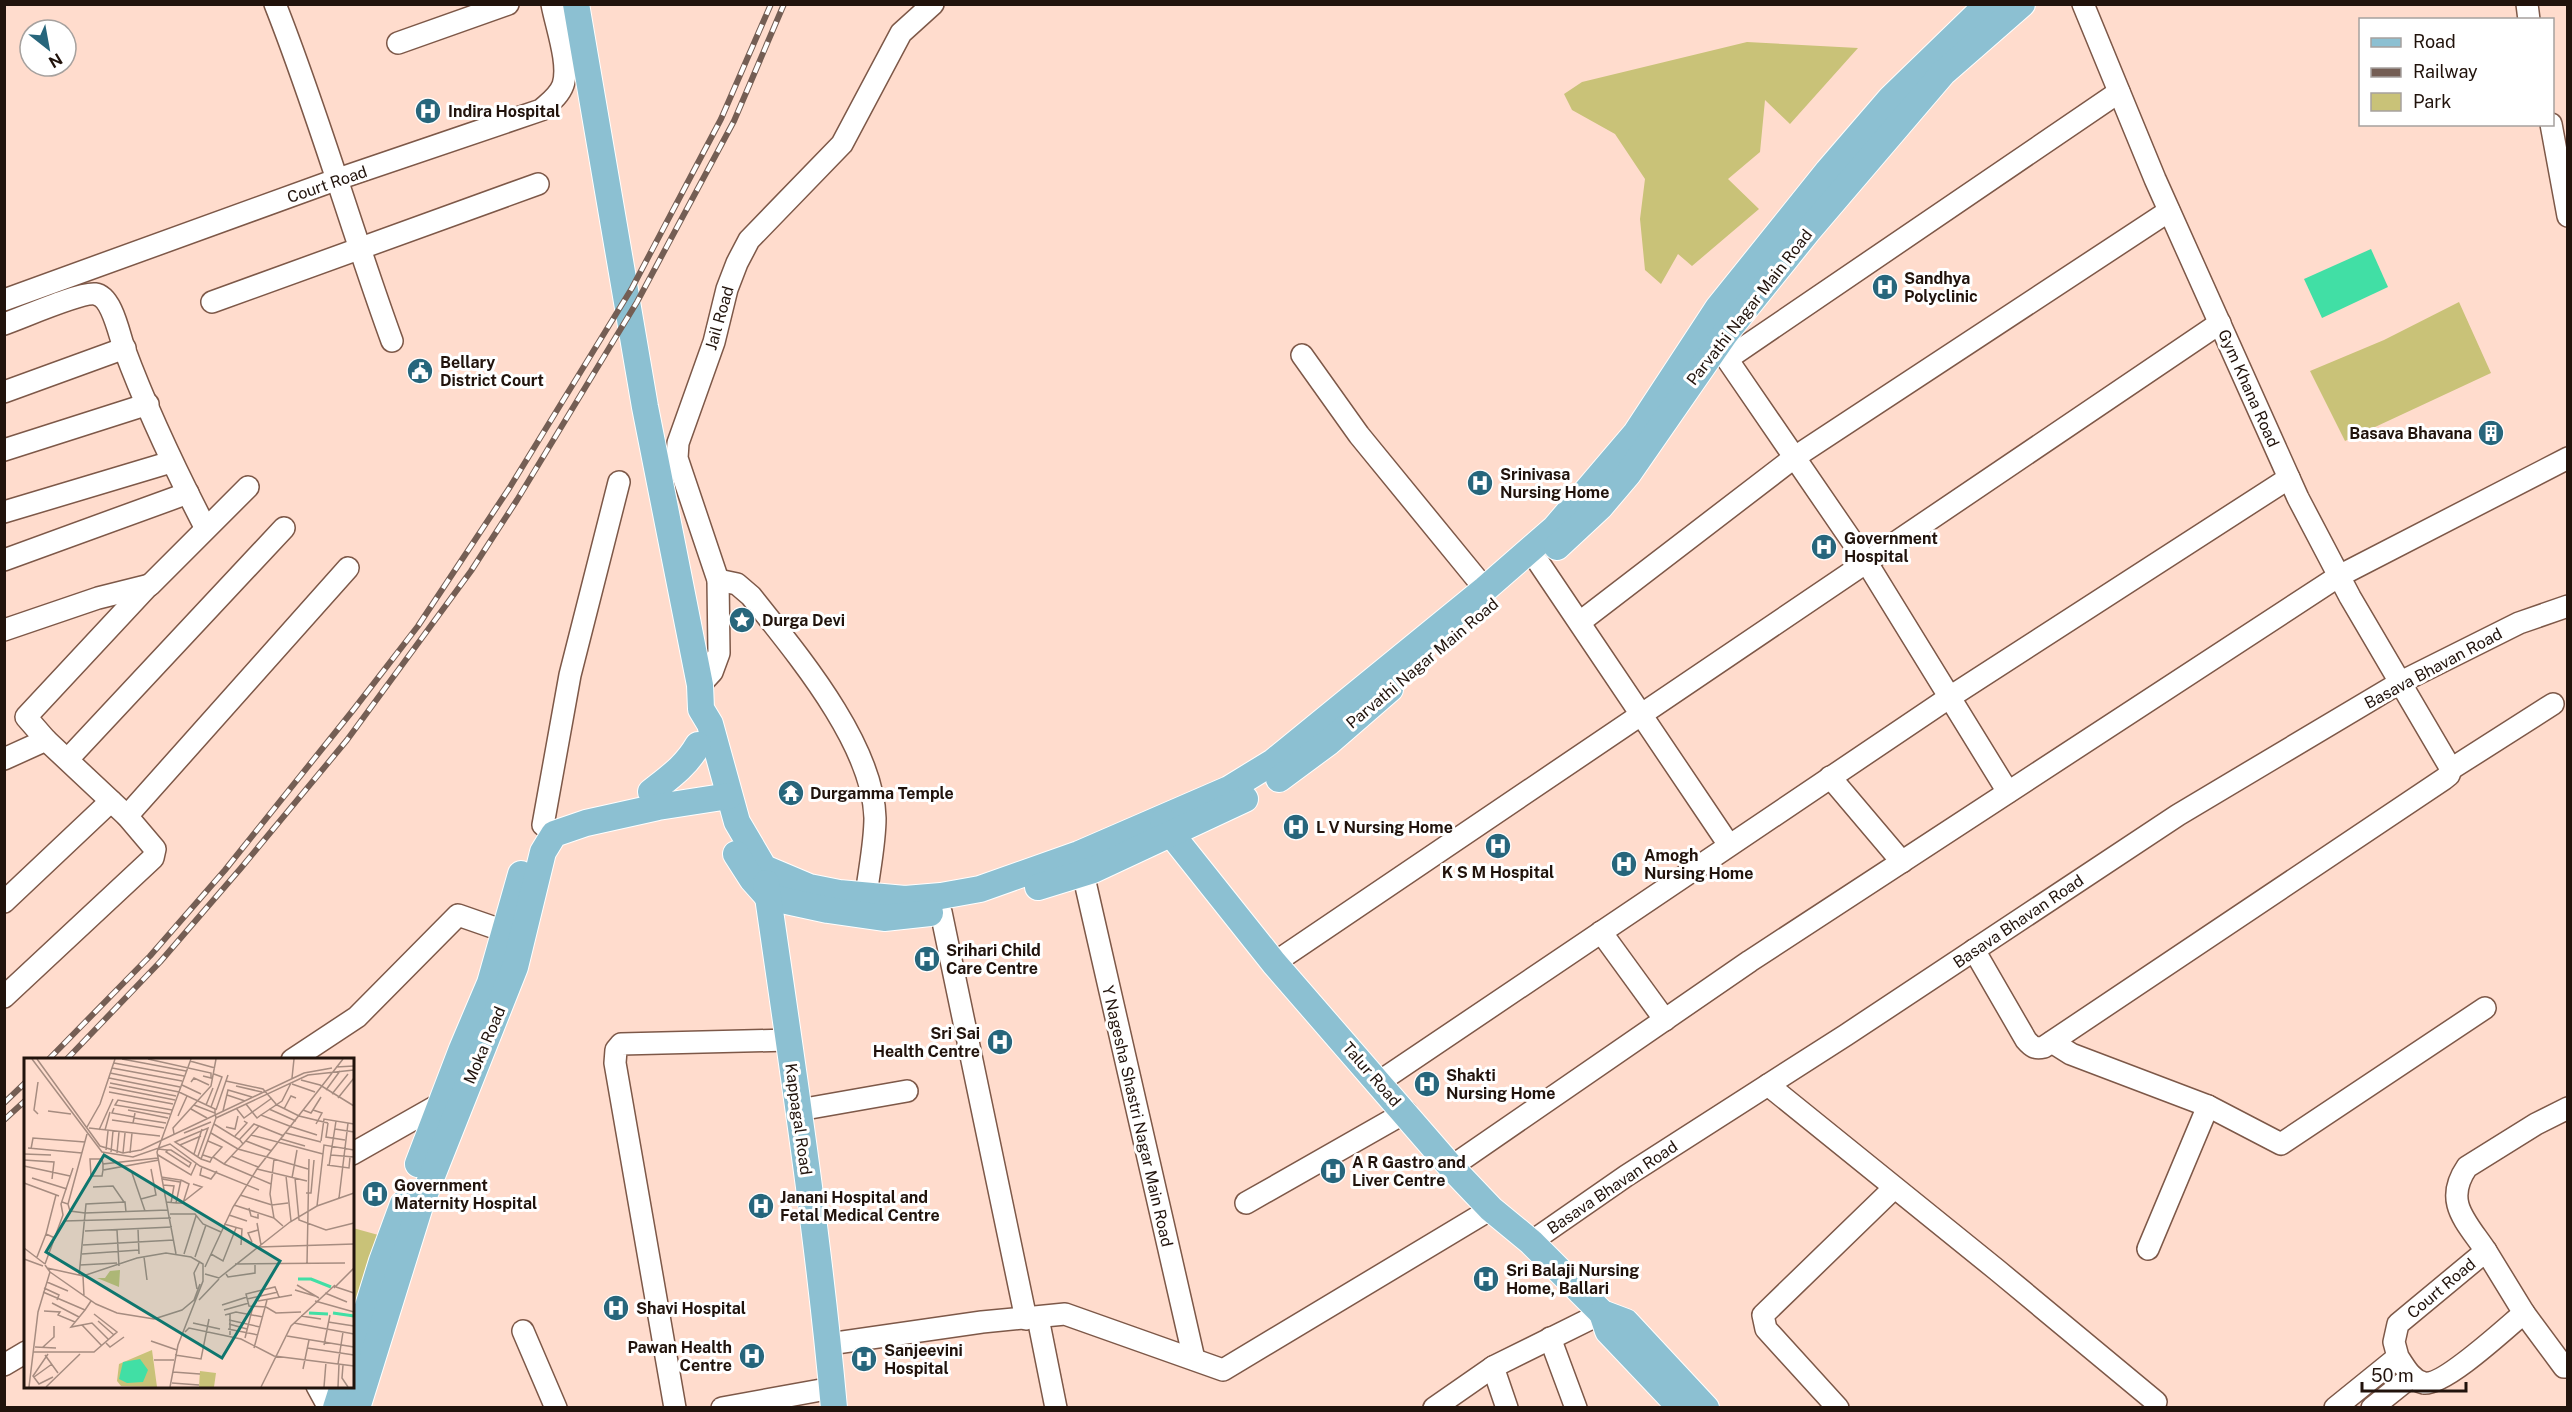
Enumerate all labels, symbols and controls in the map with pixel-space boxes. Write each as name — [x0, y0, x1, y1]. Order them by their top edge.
north arrow — [18, 18, 78, 78]
legend — [2359, 18, 2554, 126]
text: Road — [2413, 31, 2456, 52]
text: N — [45, 49, 66, 72]
text: Railway — [2413, 61, 2478, 82]
text: Park — [2413, 91, 2451, 112]
hospital icon: Indira Hospital — [413, 96, 443, 126]
place label: Indira Hospital — [448, 102, 560, 121]
street label: Court Road — [285, 162, 370, 207]
street label: Parvathi Nagar Main Road — [1683, 226, 1816, 389]
place label: Sandhya Polyclinic — [1904, 269, 1978, 306]
hospital icon: Sandhya Polyclinic — [1870, 272, 1900, 302]
street label: Jail Road — [701, 284, 738, 352]
street label: Gym Khana Road — [2214, 326, 2283, 450]
place label: Bellary District Court — [440, 353, 544, 390]
public building icon: Bellary District Court — [405, 356, 435, 386]
building icon: Basava Bhavana — [2476, 418, 2506, 448]
place label: Basava Bhavana — [2349, 424, 2472, 443]
place label: Srinivasa Nursing Home — [1500, 465, 1609, 502]
hospital icon: Srinivasa Nursing Home — [1465, 468, 1495, 498]
place label: Government Hospital — [1844, 529, 1938, 566]
hospital icon: Government Hospital — [1809, 532, 1839, 562]
street label: Parvathi Nagar Main Road — [1342, 594, 1502, 733]
place icon: Durga Devi — [727, 605, 757, 635]
place label: Durga Devi — [762, 611, 845, 630]
street label: Basava Bhavan Road — [2361, 624, 2505, 713]
temple icon: Durgamma Temple — [776, 778, 806, 808]
place label: Durgamma Temple — [810, 784, 954, 803]
hospital icon: L V Nursing Home — [1281, 812, 1311, 842]
place label: L V Nursing Home — [1316, 818, 1453, 837]
hospital icon: K S M Hospital — [1483, 831, 1513, 861]
place label: Amogh Nursing Home — [1644, 846, 1753, 883]
hospital icon: Amogh Nursing Home — [1609, 849, 1639, 879]
place label: K S M Hospital — [1442, 863, 1554, 882]
street label: Basava Bhavan Road — [1950, 871, 2087, 972]
place label: Srihari Child Care Centre — [946, 941, 1041, 978]
hospital icon: Srihari Child Care Centre — [912, 944, 942, 974]
street label: Y Nagesha Shastri Nagar Main Road — [1098, 984, 1177, 1249]
street label: Moka Road — [460, 1004, 509, 1087]
place label: Sri Sai Health Centre — [873, 1024, 980, 1061]
hospital icon: Sri Sai Health Centre — [985, 1027, 1015, 1057]
street label: Talur Road — [1338, 1038, 1405, 1111]
inset map — [24, 1058, 354, 1388]
street label: Kappagal Road — [781, 1062, 816, 1176]
place label: Shakti Nursing Home — [1446, 1066, 1555, 1103]
hospital icon: Shakti Nursing Home — [1412, 1069, 1442, 1099]
street label: Basava Bhavan Road — [1544, 1137, 1681, 1238]
place label: A R Gastro and Liver Centre — [1352, 1153, 1466, 1190]
hospital icon: A R Gastro and Liver Centre — [1318, 1156, 1348, 1186]
place label: Government Maternity Hospital — [394, 1176, 537, 1213]
hospital icon: Government Maternity Hospital — [360, 1179, 390, 1209]
place label: Janani Hospital and Fetal Medical Centre — [780, 1188, 940, 1225]
hospital icon: Janani Hospital and Fetal Medical Centre — [746, 1191, 776, 1221]
street label: Court Road — [2403, 1254, 2479, 1322]
place label: Sri Balaji Nursing Home, Ballari — [1506, 1261, 1639, 1298]
hospital icon: Sri Balaji Nursing Home, Ballari — [1471, 1264, 1501, 1294]
hospital icon: Shavi Hospital — [601, 1293, 631, 1323]
place label: Shavi Hospital — [636, 1299, 746, 1318]
place label: Pawan Health Centre — [627, 1338, 732, 1375]
hospital icon: Pawan Health Centre — [737, 1341, 767, 1371]
place label: Sanjeevini Hospital — [884, 1341, 963, 1378]
hospital icon: Sanjeevini Hospital — [849, 1344, 879, 1374]
scale bar — [2362, 1355, 2466, 1393]
text: 50 m — [2371, 1365, 2414, 1386]

